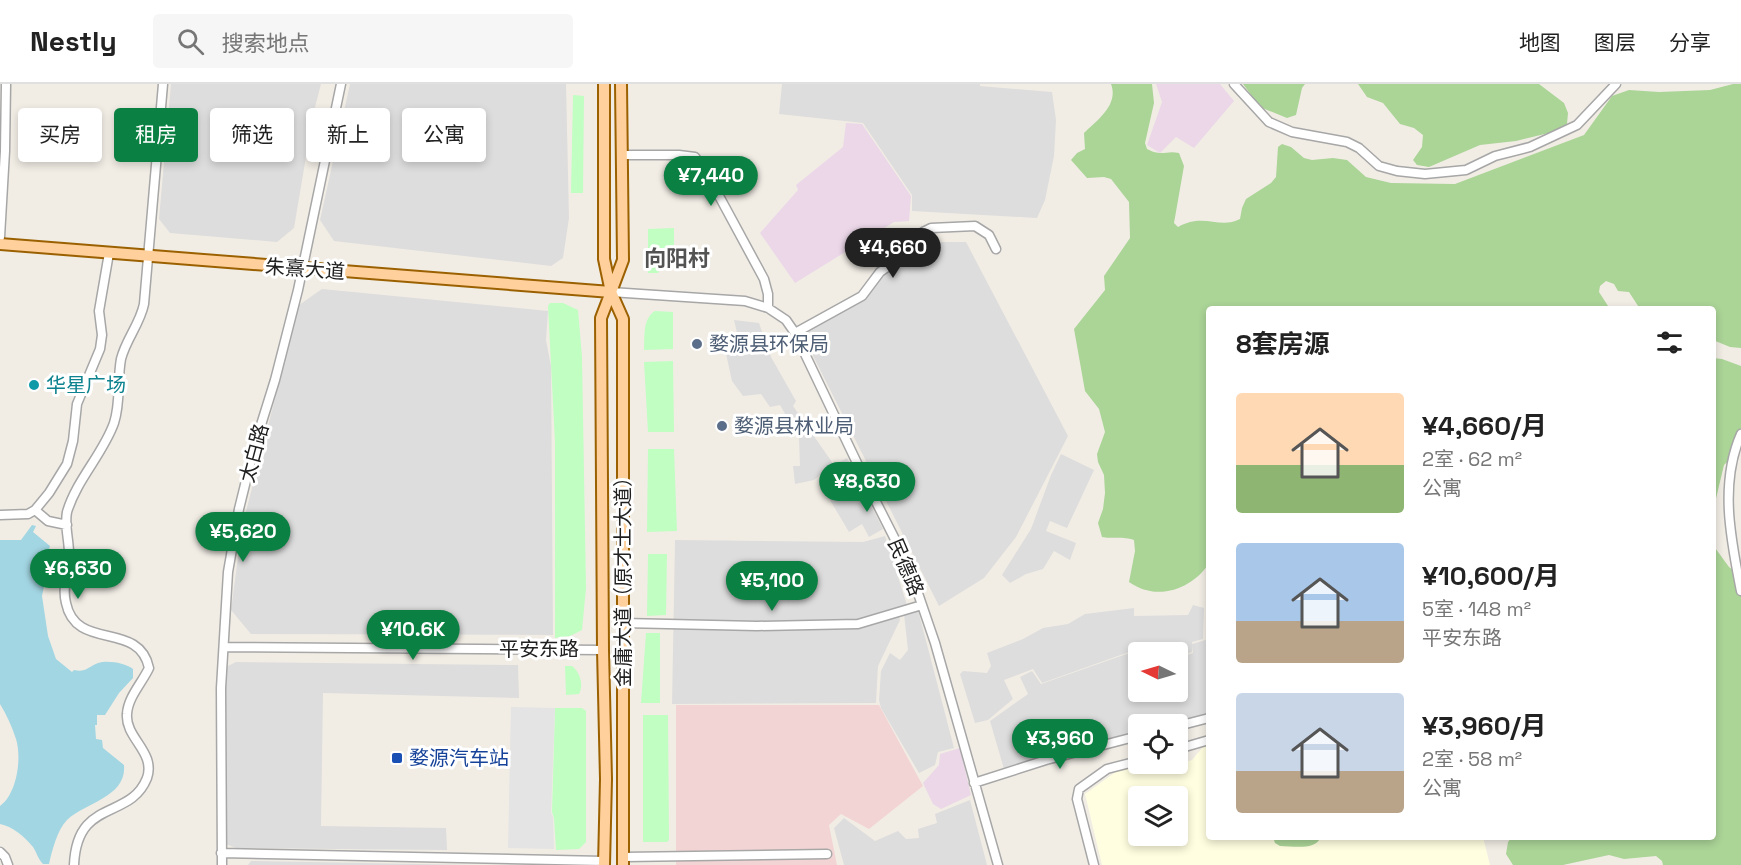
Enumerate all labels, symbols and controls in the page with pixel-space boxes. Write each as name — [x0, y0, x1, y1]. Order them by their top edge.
search box — [153, 14, 573, 68]
text: Nestly — [30, 23, 117, 59]
icon: search — [174, 25, 207, 58]
text: 搜索地点 — [222, 29, 310, 57]
text: 地图 — [1519, 29, 1561, 56]
text: 图层 — [1594, 29, 1636, 56]
text: 分享 — [1669, 29, 1711, 56]
chip: 买房 — [18, 108, 102, 162]
chip: 租房 — [114, 108, 198, 162]
chip: 筛选 — [210, 108, 294, 162]
chip: 新上 — [306, 108, 390, 162]
chip: 公寓 — [402, 108, 486, 162]
pin: ¥7,440 — [662, 156, 760, 207]
text: ¥7,440 — [678, 162, 744, 188]
pin: ¥4,660 — [844, 228, 942, 279]
text: ¥4,660 — [859, 234, 927, 260]
district label: 向阳村 — [644, 244, 710, 272]
street label: 朱熹大道 — [264, 253, 346, 285]
icon: filters — [1653, 326, 1686, 359]
text: 8套房源 — [1236, 327, 1330, 361]
place label: 婺源县环保局 — [709, 331, 829, 357]
marker: 婺源县环保局 — [690, 337, 704, 351]
place label: 华星广场 — [46, 372, 126, 398]
marker: 华星广场 — [27, 378, 41, 392]
text: ¥4,660/月 — [1422, 409, 1547, 443]
place label: 婺源县林业局 — [734, 413, 854, 439]
icon: home — [1284, 417, 1356, 489]
marker: 婺源县林业局 — [715, 419, 729, 433]
street label: 太白路 — [234, 421, 274, 485]
text: 2室 · 62 m² — [1422, 446, 1522, 472]
pin: ¥8,630 — [818, 462, 916, 513]
street label: 金庸大道（原才士大道） — [610, 467, 636, 687]
text: ¥8,630 — [833, 468, 901, 494]
text: 公寓 — [1422, 475, 1462, 501]
pin: ¥5,620 — [194, 512, 292, 563]
text: ¥5,620 — [209, 518, 277, 544]
street label: 民德路 — [882, 534, 930, 600]
pin: ¥6,630 — [29, 549, 127, 600]
text: ¥6,630 — [44, 555, 112, 581]
text: ¥10,600/月 — [1422, 559, 1560, 593]
pin: ¥5,100 — [723, 561, 821, 612]
text: ¥5,100 — [740, 567, 804, 593]
icon: home — [1284, 567, 1356, 639]
text: 5室 · 148 m² — [1422, 596, 1531, 622]
pin: ¥10.6K — [364, 610, 462, 661]
text: ¥10.6K — [381, 616, 445, 642]
text: 平安东路 — [1422, 625, 1502, 651]
street label: 平安东路 — [499, 636, 579, 662]
north arrow — [1128, 642, 1188, 702]
map controls — [1128, 642, 1188, 846]
text: ¥3,960/月 — [1422, 709, 1547, 743]
button: locate — [1128, 714, 1188, 774]
icon: home — [1284, 717, 1356, 789]
pin: ¥3,960 — [1011, 719, 1109, 770]
text: ¥3,960 — [1026, 725, 1094, 751]
place label: 婺源汽车站 — [409, 745, 509, 771]
text: 2室 · 58 m² — [1422, 746, 1522, 772]
marker: 婺源汽车站 — [390, 751, 404, 765]
text: 公寓 — [1422, 775, 1462, 801]
button: layers — [1128, 786, 1188, 846]

